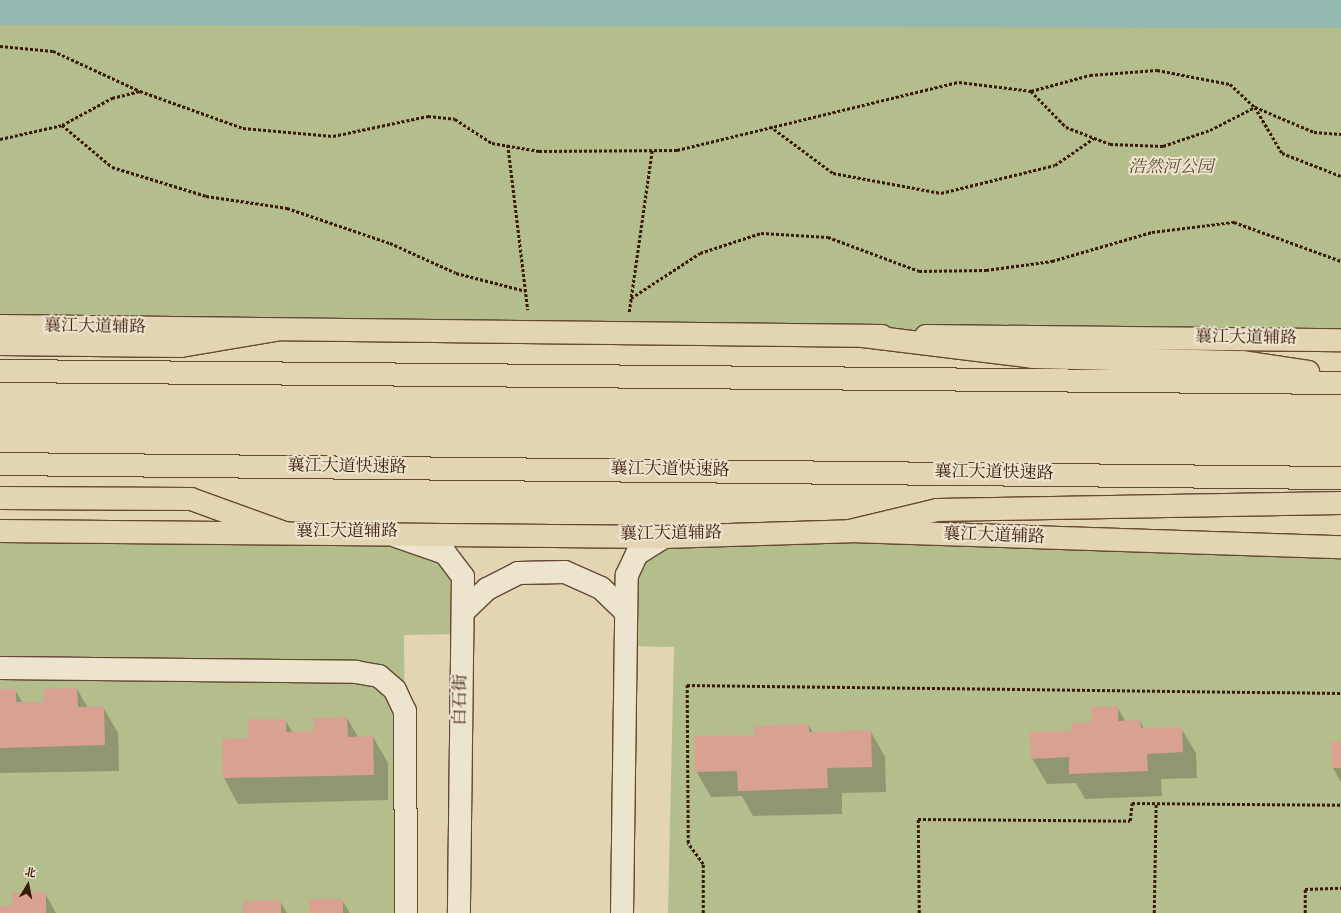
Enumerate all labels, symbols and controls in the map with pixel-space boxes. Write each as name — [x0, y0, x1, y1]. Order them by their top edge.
park label: 浩然河公园 — [1129, 159, 1213, 179]
street label: 襄江大道辅路 — [44, 317, 146, 339]
street label: 襄江大道辅路 — [1195, 328, 1297, 350]
street label: 襄江大道快速路 — [287, 457, 407, 479]
street label: 襄江大道快速路 — [610, 460, 730, 482]
street label: 襄江大道快速路 — [934, 463, 1054, 485]
street label: 襄江大道辅路 — [296, 523, 398, 543]
street label: 襄江大道辅路 — [620, 524, 722, 546]
street label: 襄江大道辅路 — [943, 525, 1045, 549]
street label: 白石街 — [451, 674, 473, 726]
text: 北 — [23, 864, 37, 882]
north arrow — [8, 865, 48, 905]

